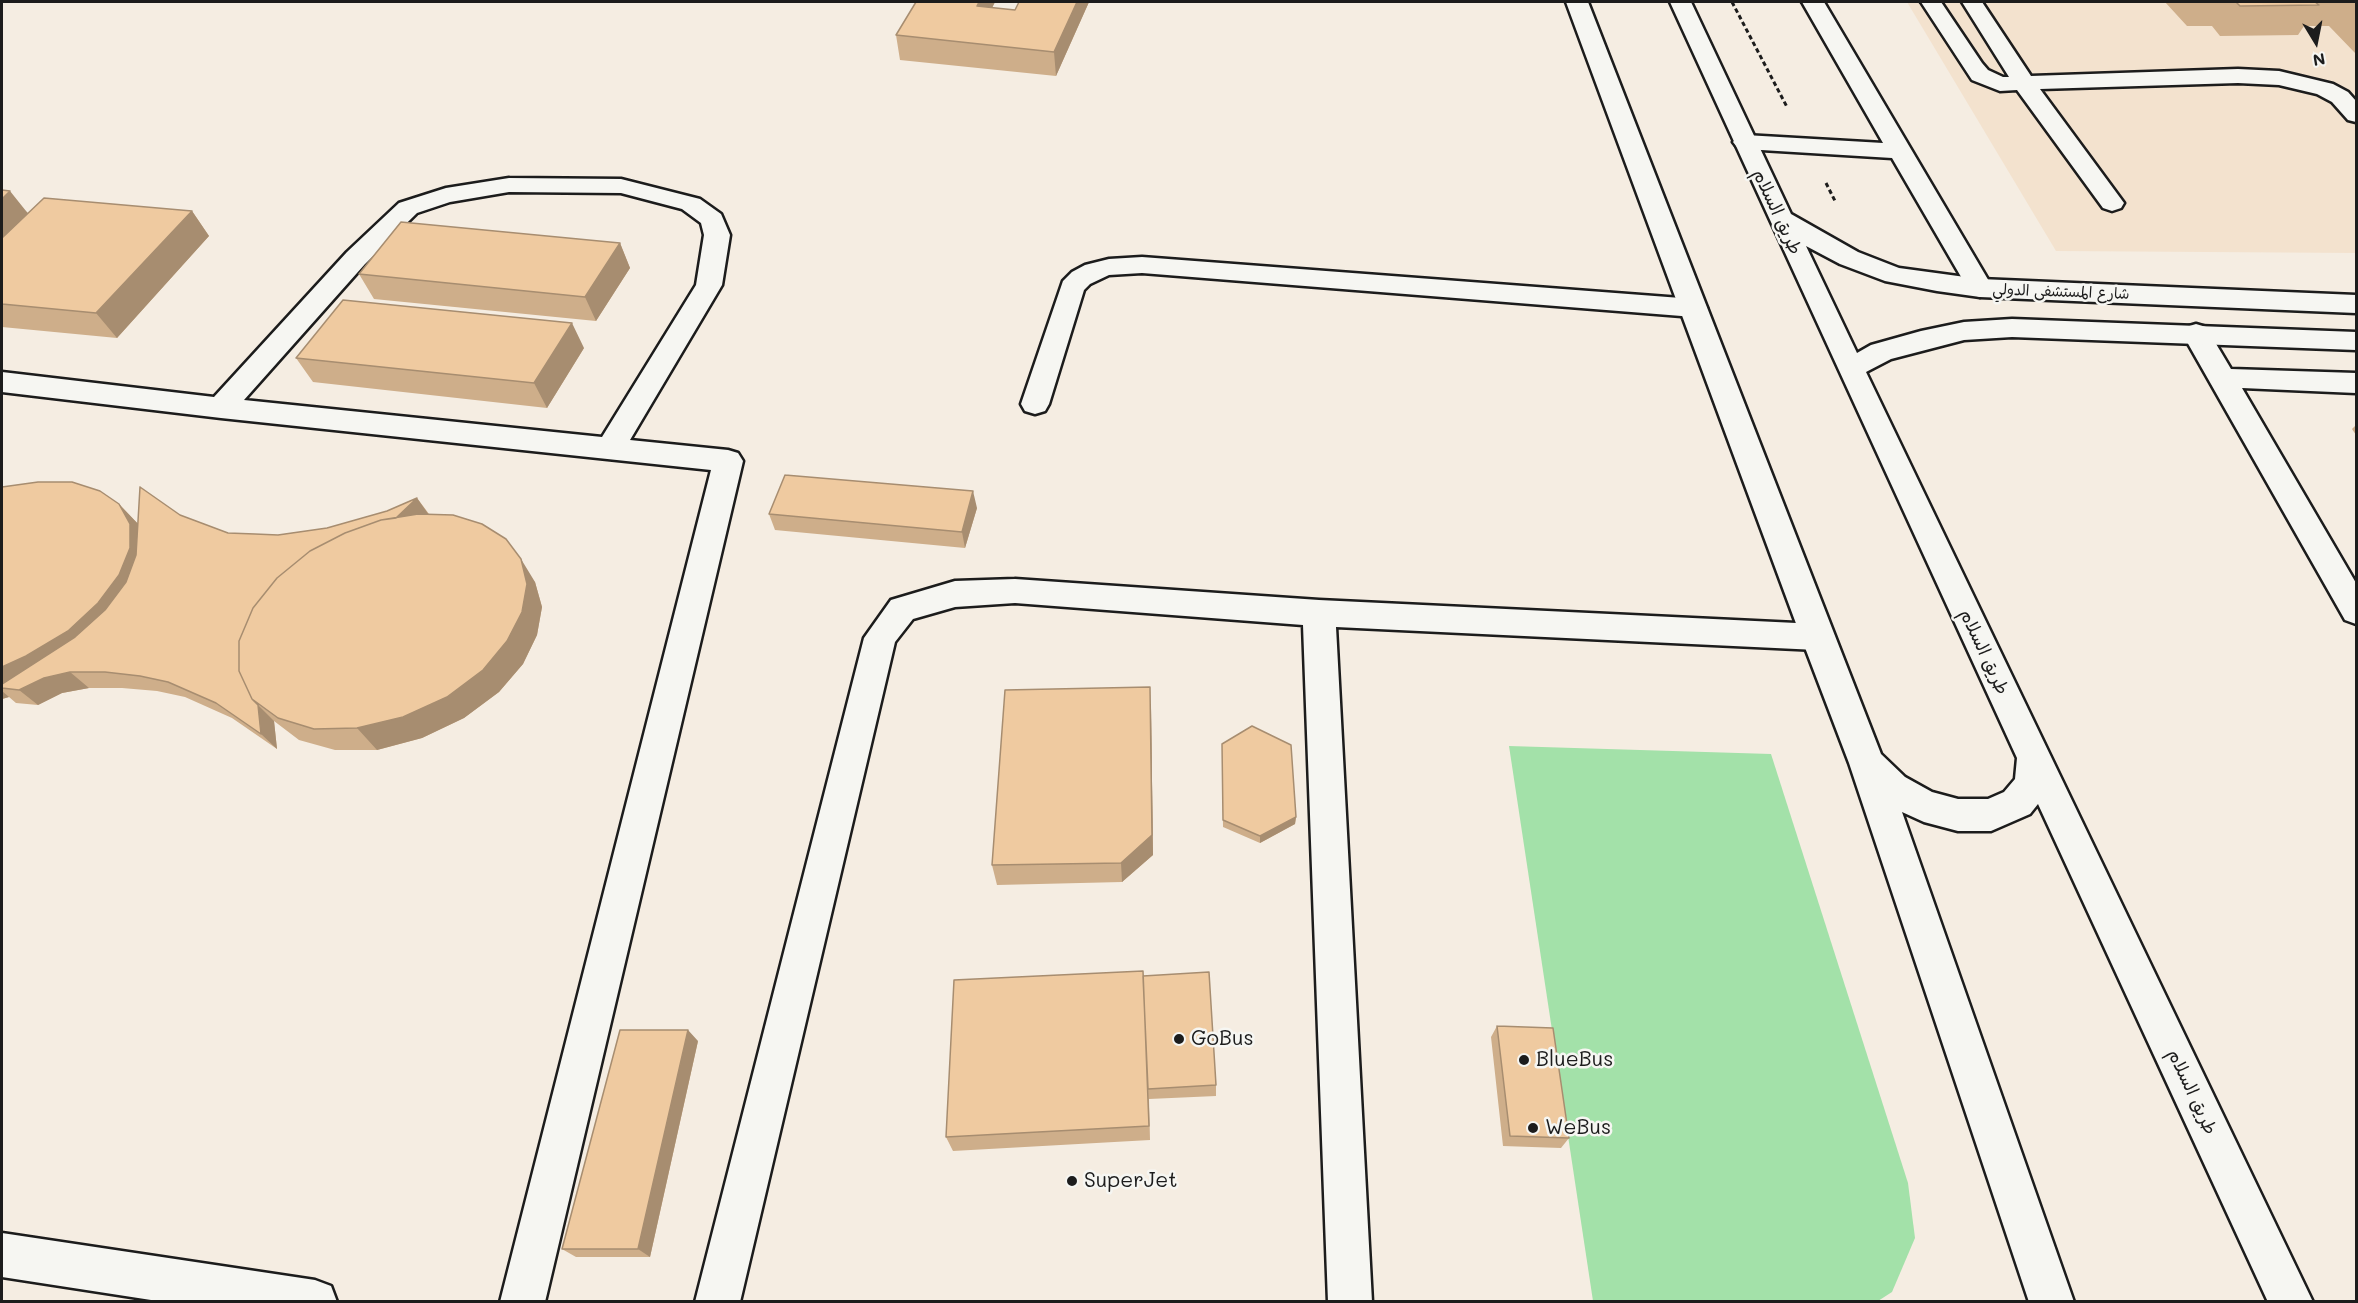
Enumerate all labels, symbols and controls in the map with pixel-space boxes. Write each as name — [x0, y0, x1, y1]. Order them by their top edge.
north arrow — [2286, 12, 2346, 72]
text: N — [2311, 49, 2327, 72]
street label: طريق السلام — [1748, 166, 1806, 258]
street label: شارع المستشفى الدولي — [1992, 281, 2130, 303]
street label: طريق السلام — [1955, 606, 2013, 698]
place label: GoBus — [1191, 1026, 1254, 1052]
marker: GoBus — [1172, 1032, 1186, 1046]
street label: طريق السلام — [2163, 1046, 2221, 1138]
place label: BlueBus — [1536, 1047, 1614, 1073]
marker: BlueBus — [1517, 1053, 1531, 1067]
place label: WeBus — [1545, 1115, 1611, 1141]
marker: WeBus — [1526, 1121, 1540, 1135]
place label: SuperJet — [1084, 1168, 1178, 1194]
marker: SuperJet — [1065, 1174, 1079, 1188]

